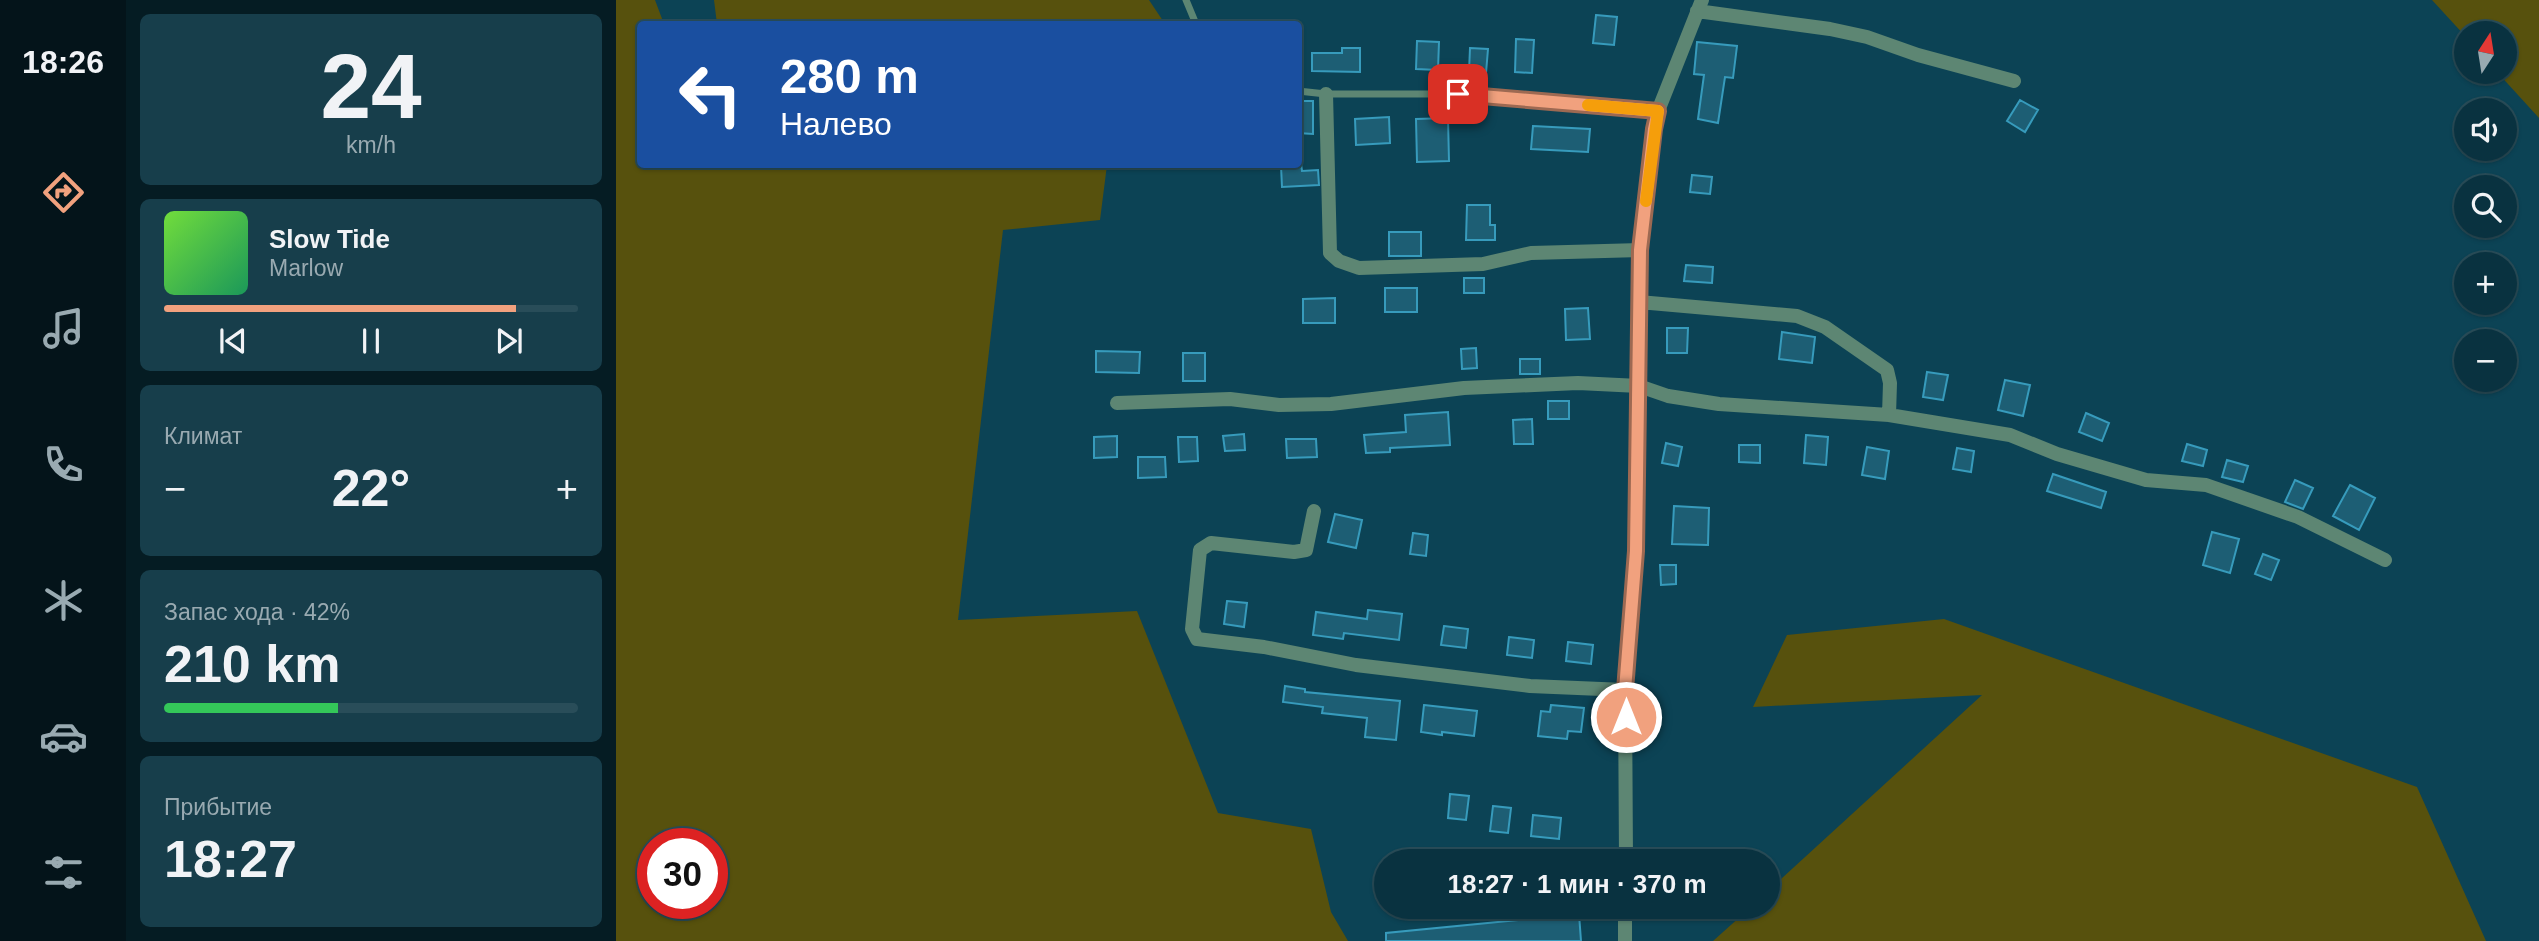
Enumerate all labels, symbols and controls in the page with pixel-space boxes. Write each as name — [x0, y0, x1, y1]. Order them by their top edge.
north arrow — [2454, 21, 2516, 84]
map controls — [2454, 21, 2517, 392]
text: 24 — [320, 36, 422, 137]
text: 18:26 — [22, 44, 104, 80]
icon: left — [665, 49, 756, 140]
text: 280 m — [780, 49, 919, 103]
pin — [1428, 64, 1488, 124]
icon: arrive — [1439, 75, 1477, 113]
button: sound — [2454, 98, 2517, 161]
text: Налево — [780, 106, 892, 142]
text: km/h — [346, 132, 396, 158]
icon: directions — [39, 168, 88, 217]
button: search — [2454, 175, 2517, 238]
text: Slow Tide — [269, 224, 390, 254]
button: + — [2454, 252, 2517, 315]
text: Marlow — [269, 255, 343, 281]
icon: music — [39, 304, 88, 353]
icon: previous — [214, 322, 252, 360]
icon: pause — [352, 322, 390, 360]
icon: next — [490, 322, 528, 360]
button: − — [2454, 329, 2517, 392]
text: Климат — [164, 423, 242, 449]
icon: phone — [39, 440, 88, 489]
text: 22° — [332, 459, 410, 517]
text: − — [164, 468, 186, 510]
text: + — [556, 468, 578, 510]
icon: climate — [39, 576, 88, 625]
text: Запас хода · 42% — [164, 599, 350, 625]
text: 210 km — [164, 635, 340, 693]
position arrow — [1589, 680, 1663, 754]
icon: car — [39, 712, 88, 761]
text: Прибытие — [164, 794, 272, 820]
speed limit sign: 30 — [637, 828, 728, 919]
text: 18:27 — [164, 830, 297, 888]
icon: filters — [39, 848, 88, 897]
text: 18:27 · 1 мин · 370 m — [1447, 869, 1707, 899]

